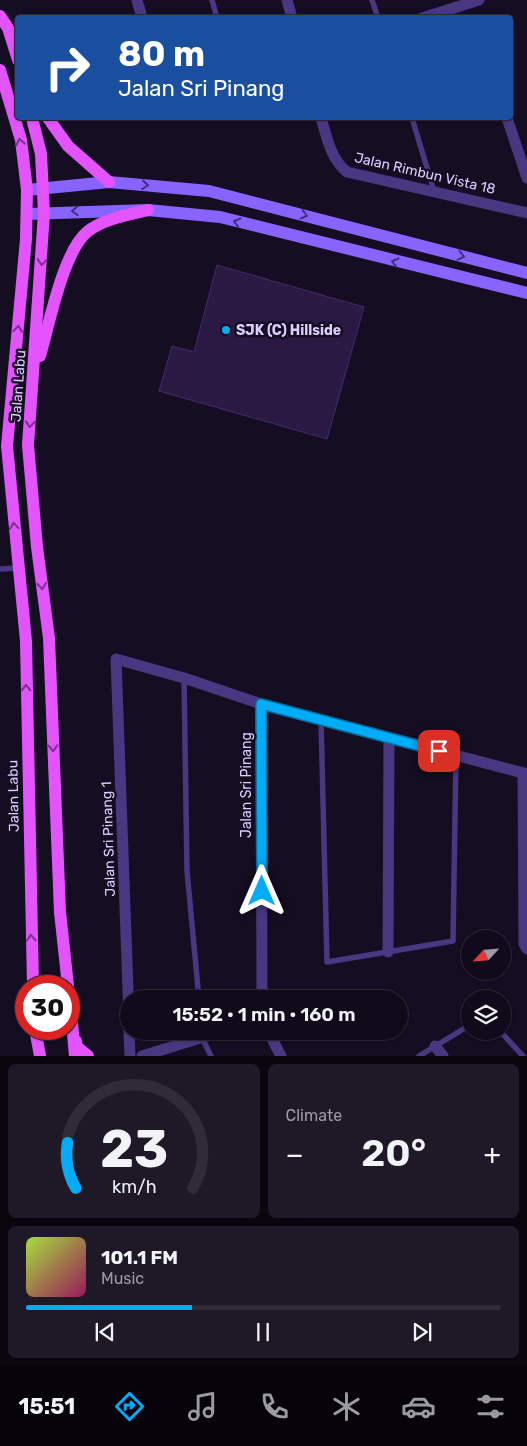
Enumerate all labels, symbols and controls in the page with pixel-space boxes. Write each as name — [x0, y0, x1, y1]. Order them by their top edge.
text: 80 m — [118, 33, 205, 75]
icon: right — [35, 35, 100, 100]
text: Jalan Sri Pinang — [118, 75, 284, 102]
one-way arrow — [16, 137, 26, 146]
street label: Jalan Rimbun Vista 18 — [353, 149, 497, 198]
one-way arrow — [141, 179, 149, 190]
one-way arrow — [71, 206, 79, 217]
one-way arrow — [299, 209, 308, 220]
one-way arrow — [233, 217, 241, 228]
one-way arrow — [457, 250, 466, 261]
one-way arrow — [390, 257, 399, 268]
one-way arrow — [36, 258, 47, 266]
place label: SJK (C) Hillside — [236, 322, 341, 339]
marker: SJK (C) Hillside — [220, 324, 232, 336]
one-way arrow — [12, 325, 23, 333]
street label: Jalan Labu — [8, 350, 29, 423]
one-way arrow — [24, 420, 35, 428]
one-way arrow — [9, 521, 20, 529]
one-way arrow — [36, 582, 47, 590]
one-way arrow — [21, 683, 32, 691]
pin — [418, 730, 460, 772]
street label: Jalan Sri Pinang — [238, 732, 255, 838]
icon: arrive — [425, 737, 453, 765]
one-way arrow — [48, 744, 58, 752]
street label: Jalan Labu — [4, 760, 23, 832]
street label: Jalan Sri Pinang 1 — [98, 781, 119, 897]
position arrow — [235, 864, 287, 916]
north arrow — [461, 930, 511, 980]
map controls — [461, 930, 511, 1040]
one-way arrow — [26, 933, 36, 941]
speed limit sign: 30 — [15, 975, 80, 1040]
button: layers — [461, 990, 511, 1040]
text: 15:52 · 1 min · 160 m — [172, 1003, 356, 1026]
text: Climate — [286, 1106, 342, 1125]
text: 23 — [100, 1118, 168, 1180]
text: 20° — [361, 1130, 426, 1176]
text: − — [286, 1138, 304, 1171]
text: + — [484, 1138, 501, 1171]
text: km/h — [111, 1176, 156, 1197]
text: 101.1 FM — [101, 1246, 178, 1269]
text: Music — [101, 1269, 144, 1288]
icon: previous — [91, 1318, 119, 1346]
icon: pause — [249, 1318, 277, 1346]
icon: next — [408, 1318, 436, 1346]
icon: directions — [112, 1389, 147, 1424]
icon: music — [185, 1389, 220, 1424]
icon: phone — [257, 1389, 292, 1424]
icon: climate — [329, 1389, 364, 1424]
icon: car — [401, 1389, 436, 1424]
icon: filters — [473, 1389, 508, 1424]
text: 15:51 — [19, 1393, 75, 1420]

